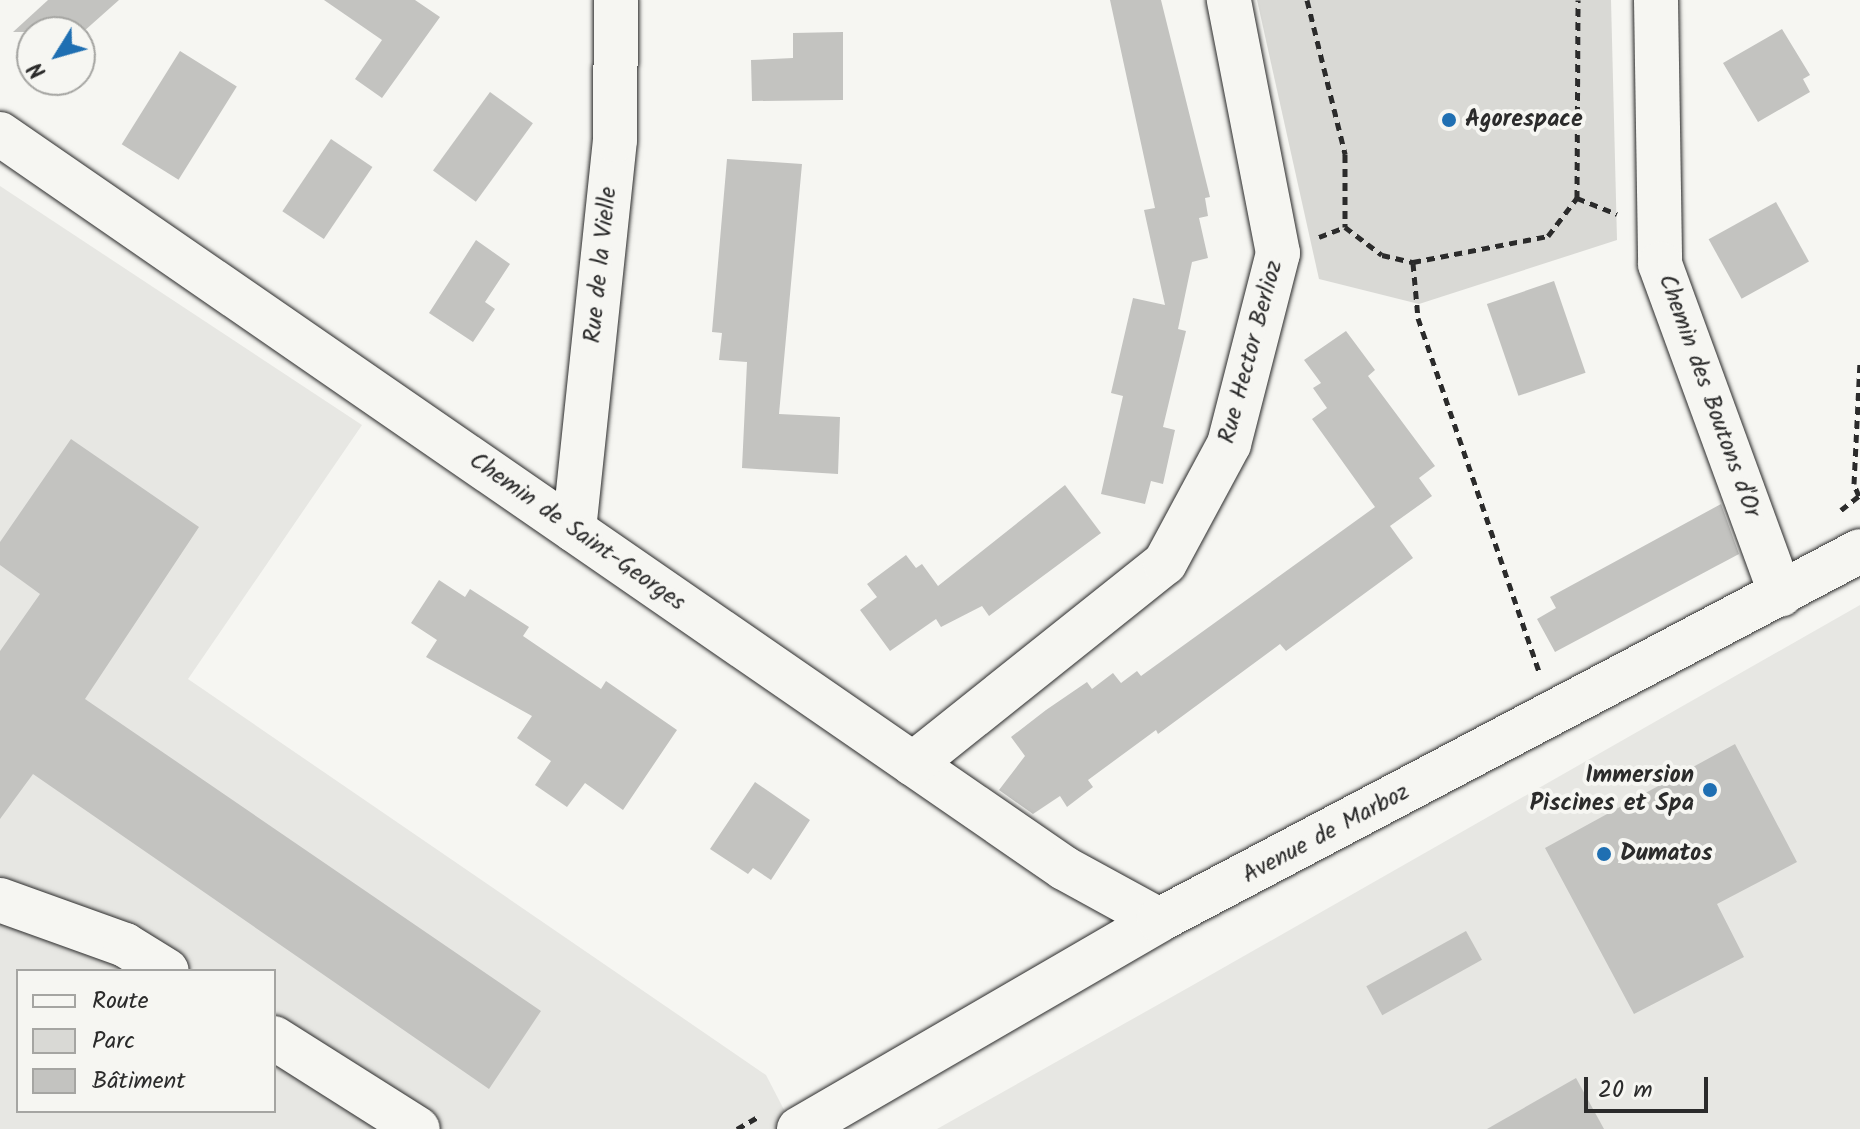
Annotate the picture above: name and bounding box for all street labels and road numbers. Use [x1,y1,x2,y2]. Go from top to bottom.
street label: Rue de la Vielle [578,185,624,345]
street label: Rue Hector Berlioz [1213,257,1289,447]
street label: Chemin des Boutons d'Or [1652,271,1766,521]
street label: Chemin de Saint-Georges [463,446,691,618]
street label: Avenue de Marboz [1238,778,1414,890]

